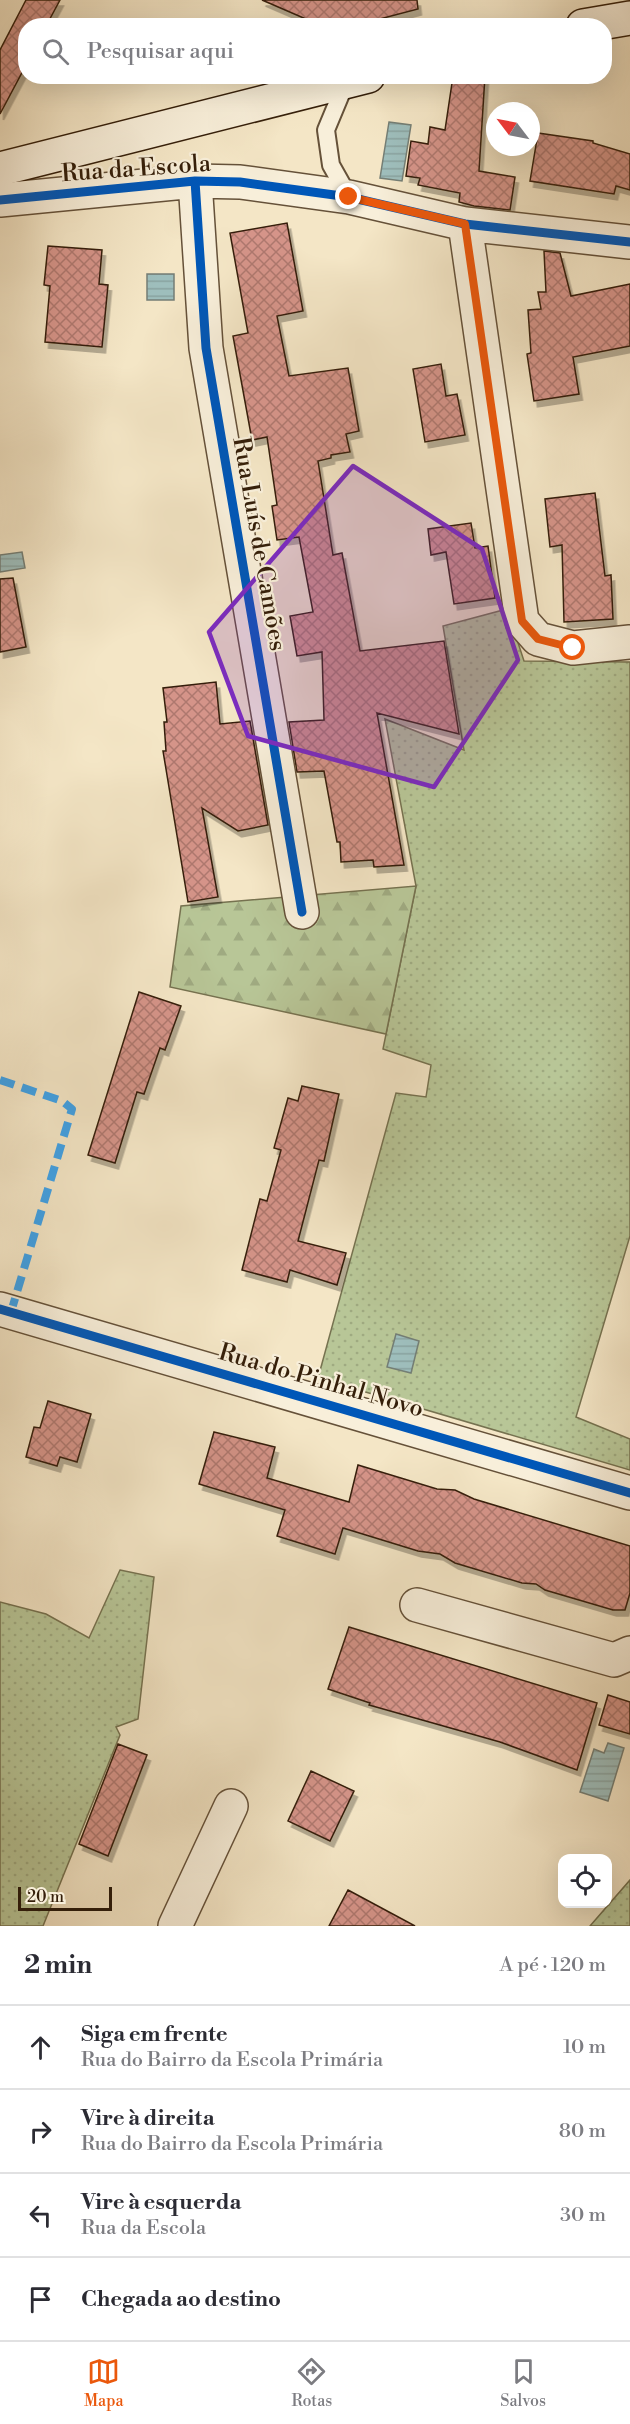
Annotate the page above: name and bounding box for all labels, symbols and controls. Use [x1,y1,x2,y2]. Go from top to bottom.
search box [18,18,612,84]
icon: search [39,35,72,68]
text: Pesquisar aqui [87,38,234,65]
north arrow [486,102,540,156]
street label: Rua da Escola [60,149,213,189]
route end [335,183,361,209]
street label: Rua Luís de Camões [225,435,293,653]
route start [559,634,585,660]
street label: Rua do Pinhal Novo [215,1337,427,1425]
map controls [558,1854,612,1908]
button: locate [558,1854,612,1908]
scale bar [18,1884,112,1912]
text: 20 m [27,1887,64,1907]
text: 2 min [24,1949,92,1981]
text: A pé · 120 m [500,1953,606,1978]
text: Siga em frente [81,2021,228,2048]
icon: ahead [24,2031,57,2064]
text: 10 m [563,2035,606,2060]
text: Rua do Bairro da Escola Primária [81,2048,383,2073]
text: Vire à direita [81,2105,215,2132]
icon: right [24,2115,57,2148]
text: 80 m [559,2119,606,2144]
text: Rua do Bairro da Escola Primária [81,2132,383,2157]
text: Vire à esquerda [81,2189,241,2216]
icon: left [24,2199,57,2232]
text: 30 m [560,2203,606,2228]
text: Rua da Escola [81,2216,206,2241]
icon: arrive [24,2283,57,2316]
text: Chegada ao destino [81,2286,281,2313]
tab: Mapa [84,2355,124,2411]
tab: Rotas [292,2355,332,2411]
tab: Salvos [500,2355,546,2411]

